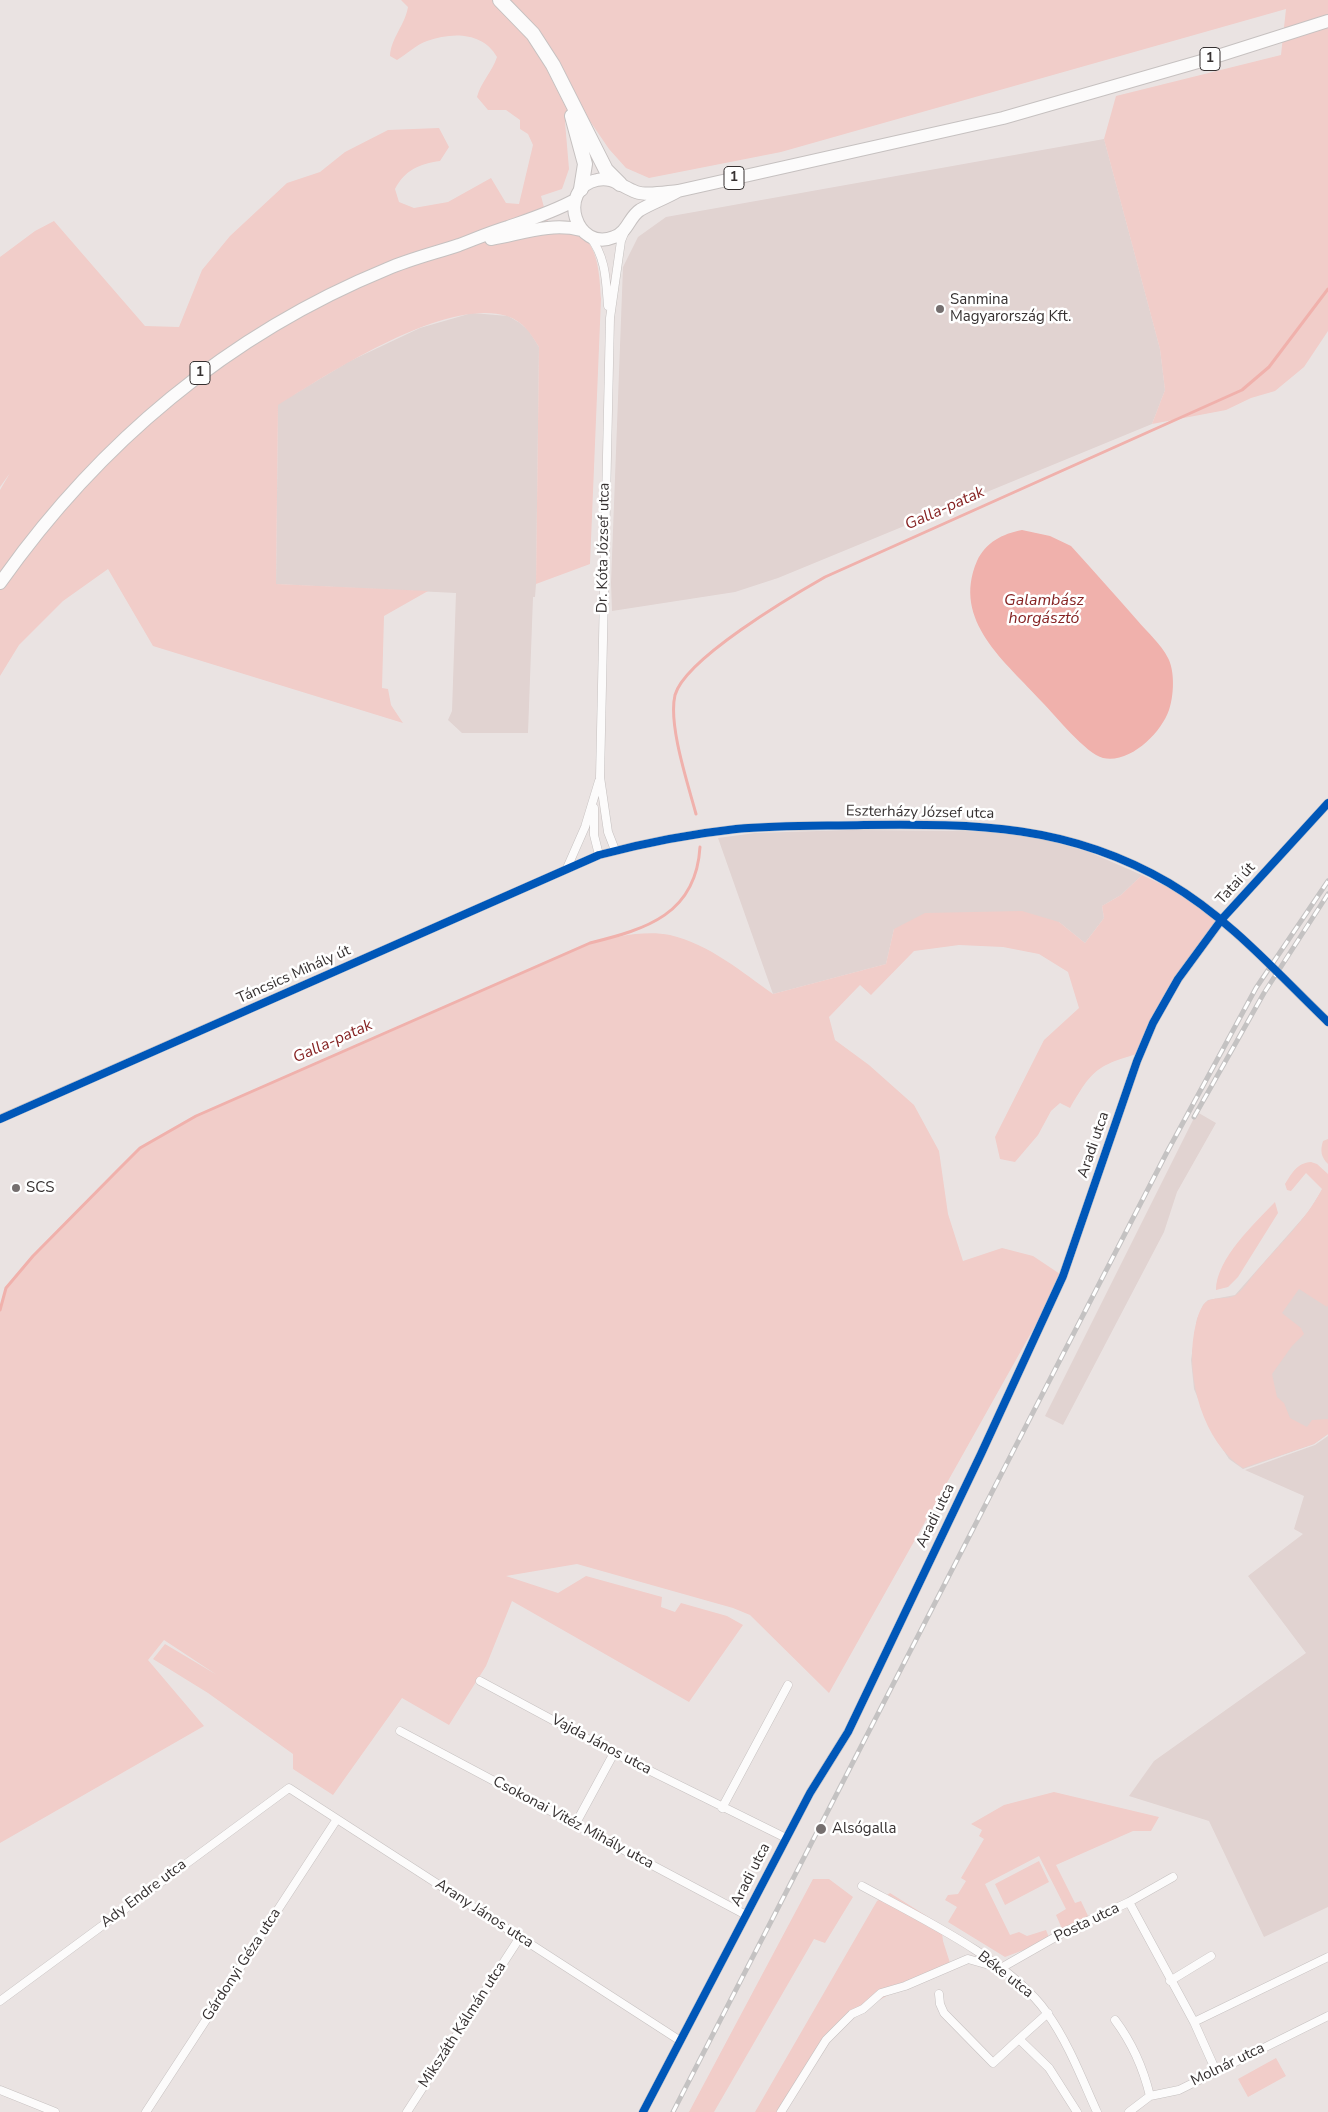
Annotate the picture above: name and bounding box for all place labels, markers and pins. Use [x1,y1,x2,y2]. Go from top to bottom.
place label: Sanmina Magyarország Kft. [950,291,1071,326]
marker: Sanmina Magyarország Kft. [934,303,946,315]
place label: SCS [26,1179,54,1197]
marker: SCS [10,1182,22,1194]
place label: Alsógalla [832,1820,896,1838]
marker: Alsógalla [814,1822,828,1836]

